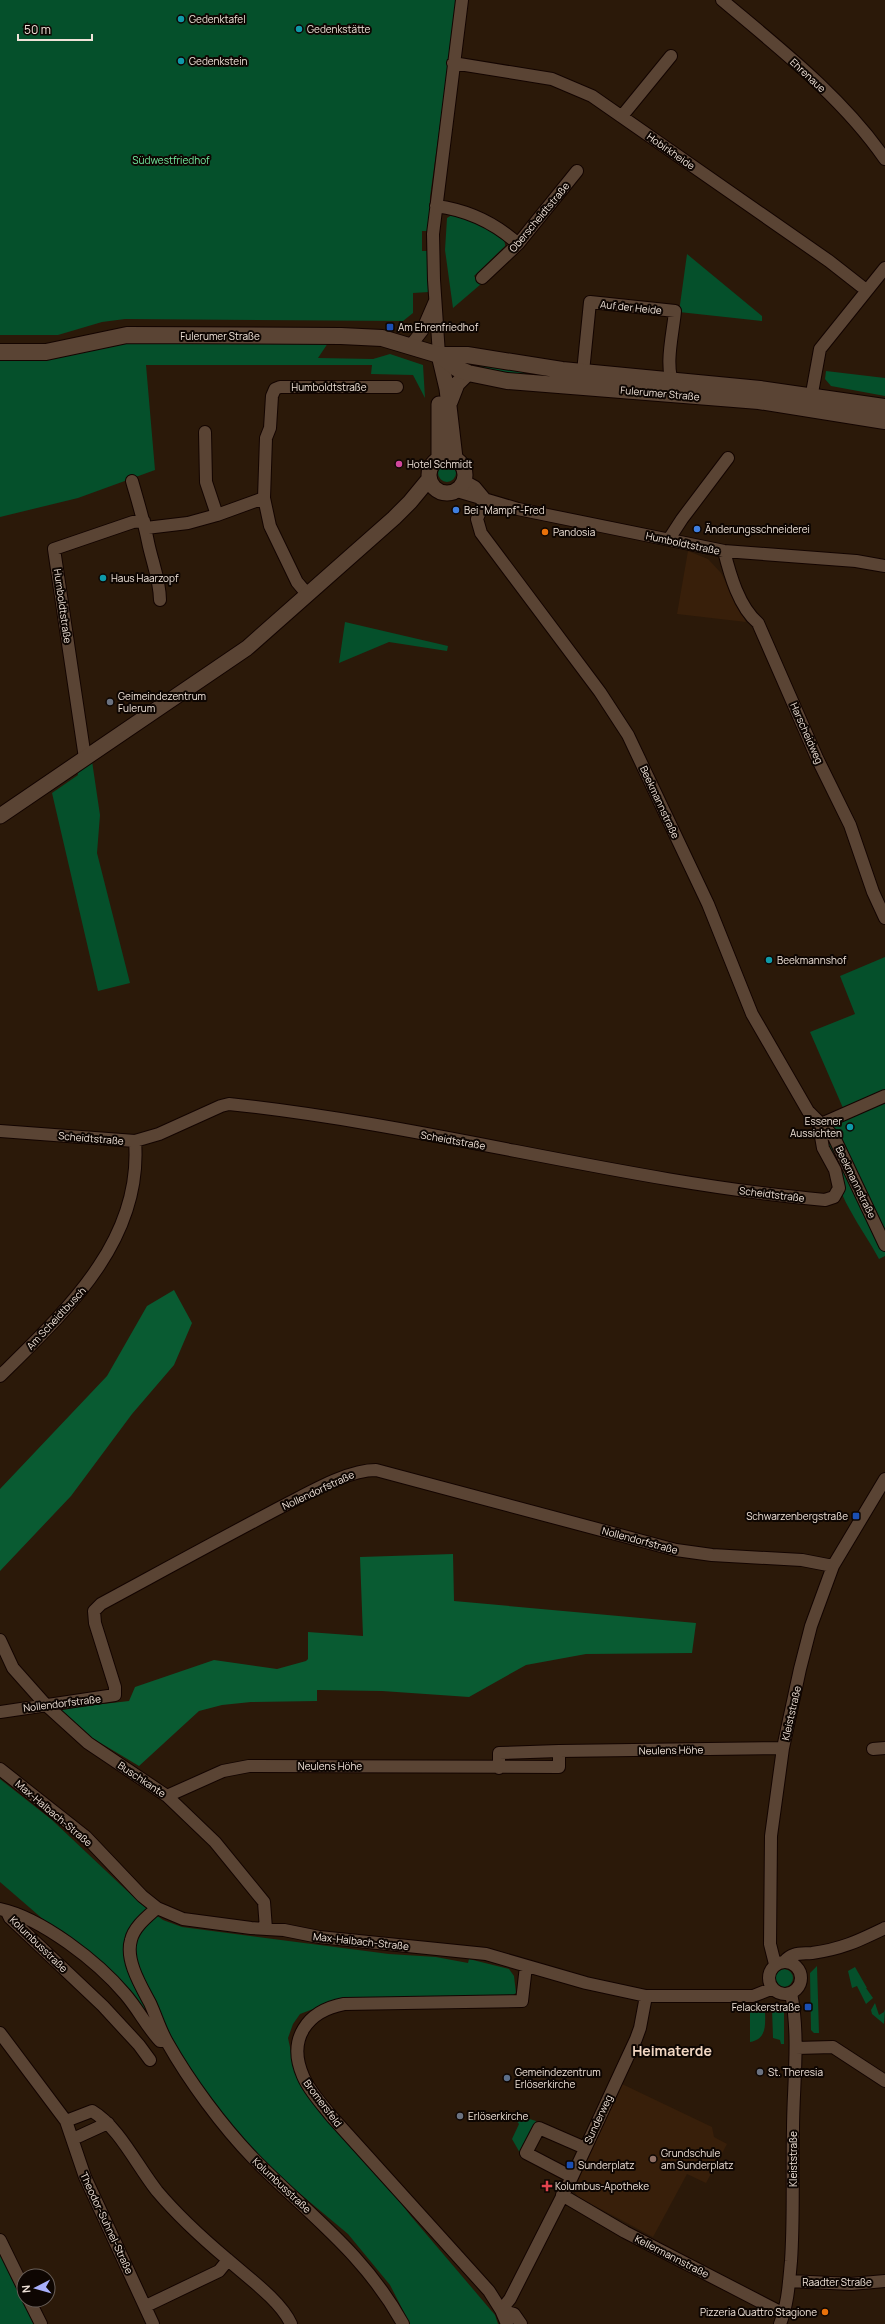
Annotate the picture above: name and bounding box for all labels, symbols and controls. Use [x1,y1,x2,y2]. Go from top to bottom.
place label: Gedenktafel [189,12,246,26]
marker: Gedenktafel [176,14,186,24]
scale bar [18,16,92,42]
text: 50 m [24,21,51,38]
place label: Gedenkstätte [307,22,371,36]
marker: Gedenkstätte [294,24,304,34]
place label: Gedenkstein [189,54,248,68]
street label: Ehrenaue [787,55,829,95]
marker: Gedenkstein [176,56,186,66]
street label: Hobirkheide [644,129,698,173]
park label: Südwestfriedhof [132,153,210,167]
street label: Oberscheidtstraße [506,179,573,255]
street label: Auf der Heide [599,297,663,317]
place label: Am Ehrenfriedhof [398,320,479,334]
marker: Am Ehrenfriedhof [385,322,395,332]
street label: Fulerumer Straße [180,329,260,343]
street label: Humboldtstraße [291,380,367,394]
street label: Fulerumer Straße [620,383,700,403]
place label: Hotel Schmidt [407,457,472,471]
marker: Hotel Schmidt [394,459,404,469]
place label: Bei "Mampf"-Fred [464,503,545,517]
marker: Bei "Mampf"-Fred [451,505,461,515]
place label: Änderungsschneiderei [705,522,810,536]
marker: Änderungsschneiderei [692,524,702,534]
place label: Pandosia [553,525,595,539]
marker: Pandosia [540,527,550,537]
street label: Humboldtstraße [645,528,721,558]
street label: Humboldtstraße [51,568,75,644]
place label: Haus Haarzopf [111,571,179,585]
marker: Haus Haarzopf [98,573,108,583]
place label: Geimeindezentrum Fulerum [118,689,206,715]
marker: Geimeindezentrum Fulerum [105,697,115,707]
street label: Harscheidweg [787,700,827,766]
street label: Beekmannstraße [637,763,683,841]
place label: Beekmannshof [777,953,847,967]
marker: Beekmannshof [764,955,774,965]
place label: Essener Aussichten [790,1114,842,1140]
marker: Essener Aussichten [845,1122,855,1132]
street label: Scheidtstraße [419,1127,487,1153]
street label: Scheidtstraße [58,1128,125,1148]
street label: Beekmannstraße [832,1144,880,1221]
street label: Scheidtstraße [738,1183,806,1205]
street label: Am Scheidtbusch [23,1284,89,1352]
street label: Nollendorfstraße [280,1467,356,1513]
place label: Schwarzenbergstraße [746,1509,848,1523]
marker: Schwarzenbergstraße [851,1511,861,1521]
street label: Nollendorfstraße [600,1523,680,1557]
street label: Kleiststraße [778,1684,804,1742]
street label: Nollendorfstraße [22,1691,102,1715]
street label: Neulens Höhe [639,1742,703,1758]
street label: Buschkante [115,1758,169,1800]
street label: Neulens Höhe [298,1759,362,1773]
street label: Max-Halbach-Straße [13,1777,95,1849]
street label: Kolumbusstraße [7,1913,71,1975]
street label: Max-Halbach-Straße [312,1929,410,1953]
place label: Felackerstraße [732,2000,800,2014]
marker: Felackerstraße [803,2002,813,2012]
district label: Heimaterde [632,2041,712,2060]
place label: Gemeindezentrum Erlöserkirche [515,2065,601,2091]
place label: St. Theresia [768,2065,823,2079]
marker: St. Theresia [755,2067,765,2077]
marker: Gemeindezentrum Erlöserkirche [502,2073,512,2083]
street label: Bromersfeld [301,2076,345,2130]
street label: Sunderweg [581,2092,615,2146]
place label: Erlöserkirche [468,2109,528,2123]
marker: Erlöserkirche [455,2111,465,2121]
street label: Kleiststraße [786,2131,800,2187]
place label: Grundschule am Sunderplatz [661,2146,734,2172]
street label: Kolumbusstraße [250,2154,314,2216]
marker: Grundschule am Sunderplatz [648,2154,658,2164]
place label: Sunderplatz [578,2158,635,2172]
marker: Sunderplatz [565,2160,575,2170]
street label: Theodor-Suhnel-Straße [77,2170,137,2276]
place label: Kolumbus-Apotheke [555,2179,649,2193]
marker: Kolumbus-Apotheke [542,2181,552,2191]
street label: Kellermannstraße [633,2231,712,2281]
north arrow [16,2268,56,2308]
street label: Raadter Straße [802,2275,872,2289]
text: N [18,2284,33,2294]
place label: Pizzeria Quattro Stagione [700,2305,817,2319]
marker: Pizzeria Quattro Stagione [820,2307,830,2317]

